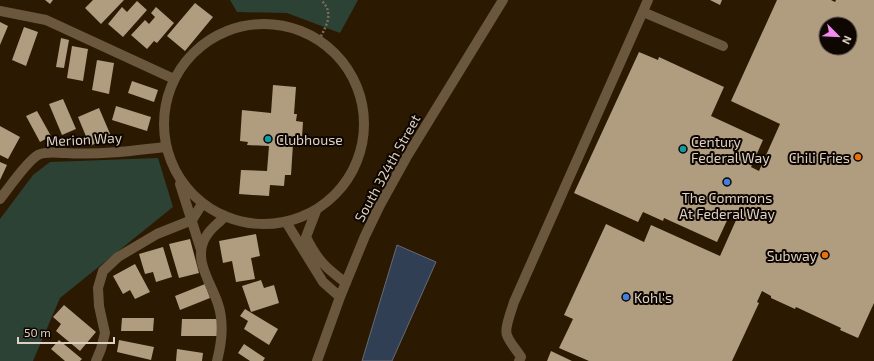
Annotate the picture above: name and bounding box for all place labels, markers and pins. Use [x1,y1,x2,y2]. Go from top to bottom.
place label: Clubhouse [276,131,343,148]
place label: Century Federal Way [691,133,770,166]
marker: Clubhouse [263,134,273,144]
marker: Century Federal Way [678,144,688,154]
place label: Chili Fries [789,149,850,166]
marker: Chili Fries [853,152,863,162]
marker: The Commons At Federal Way [722,177,732,187]
place label: The Commons At Federal Way [679,189,775,222]
place label: Subway [767,247,818,264]
marker: Subway [820,250,830,260]
place label: Kohl's [634,289,672,306]
marker: Kohl's [621,292,631,302]

